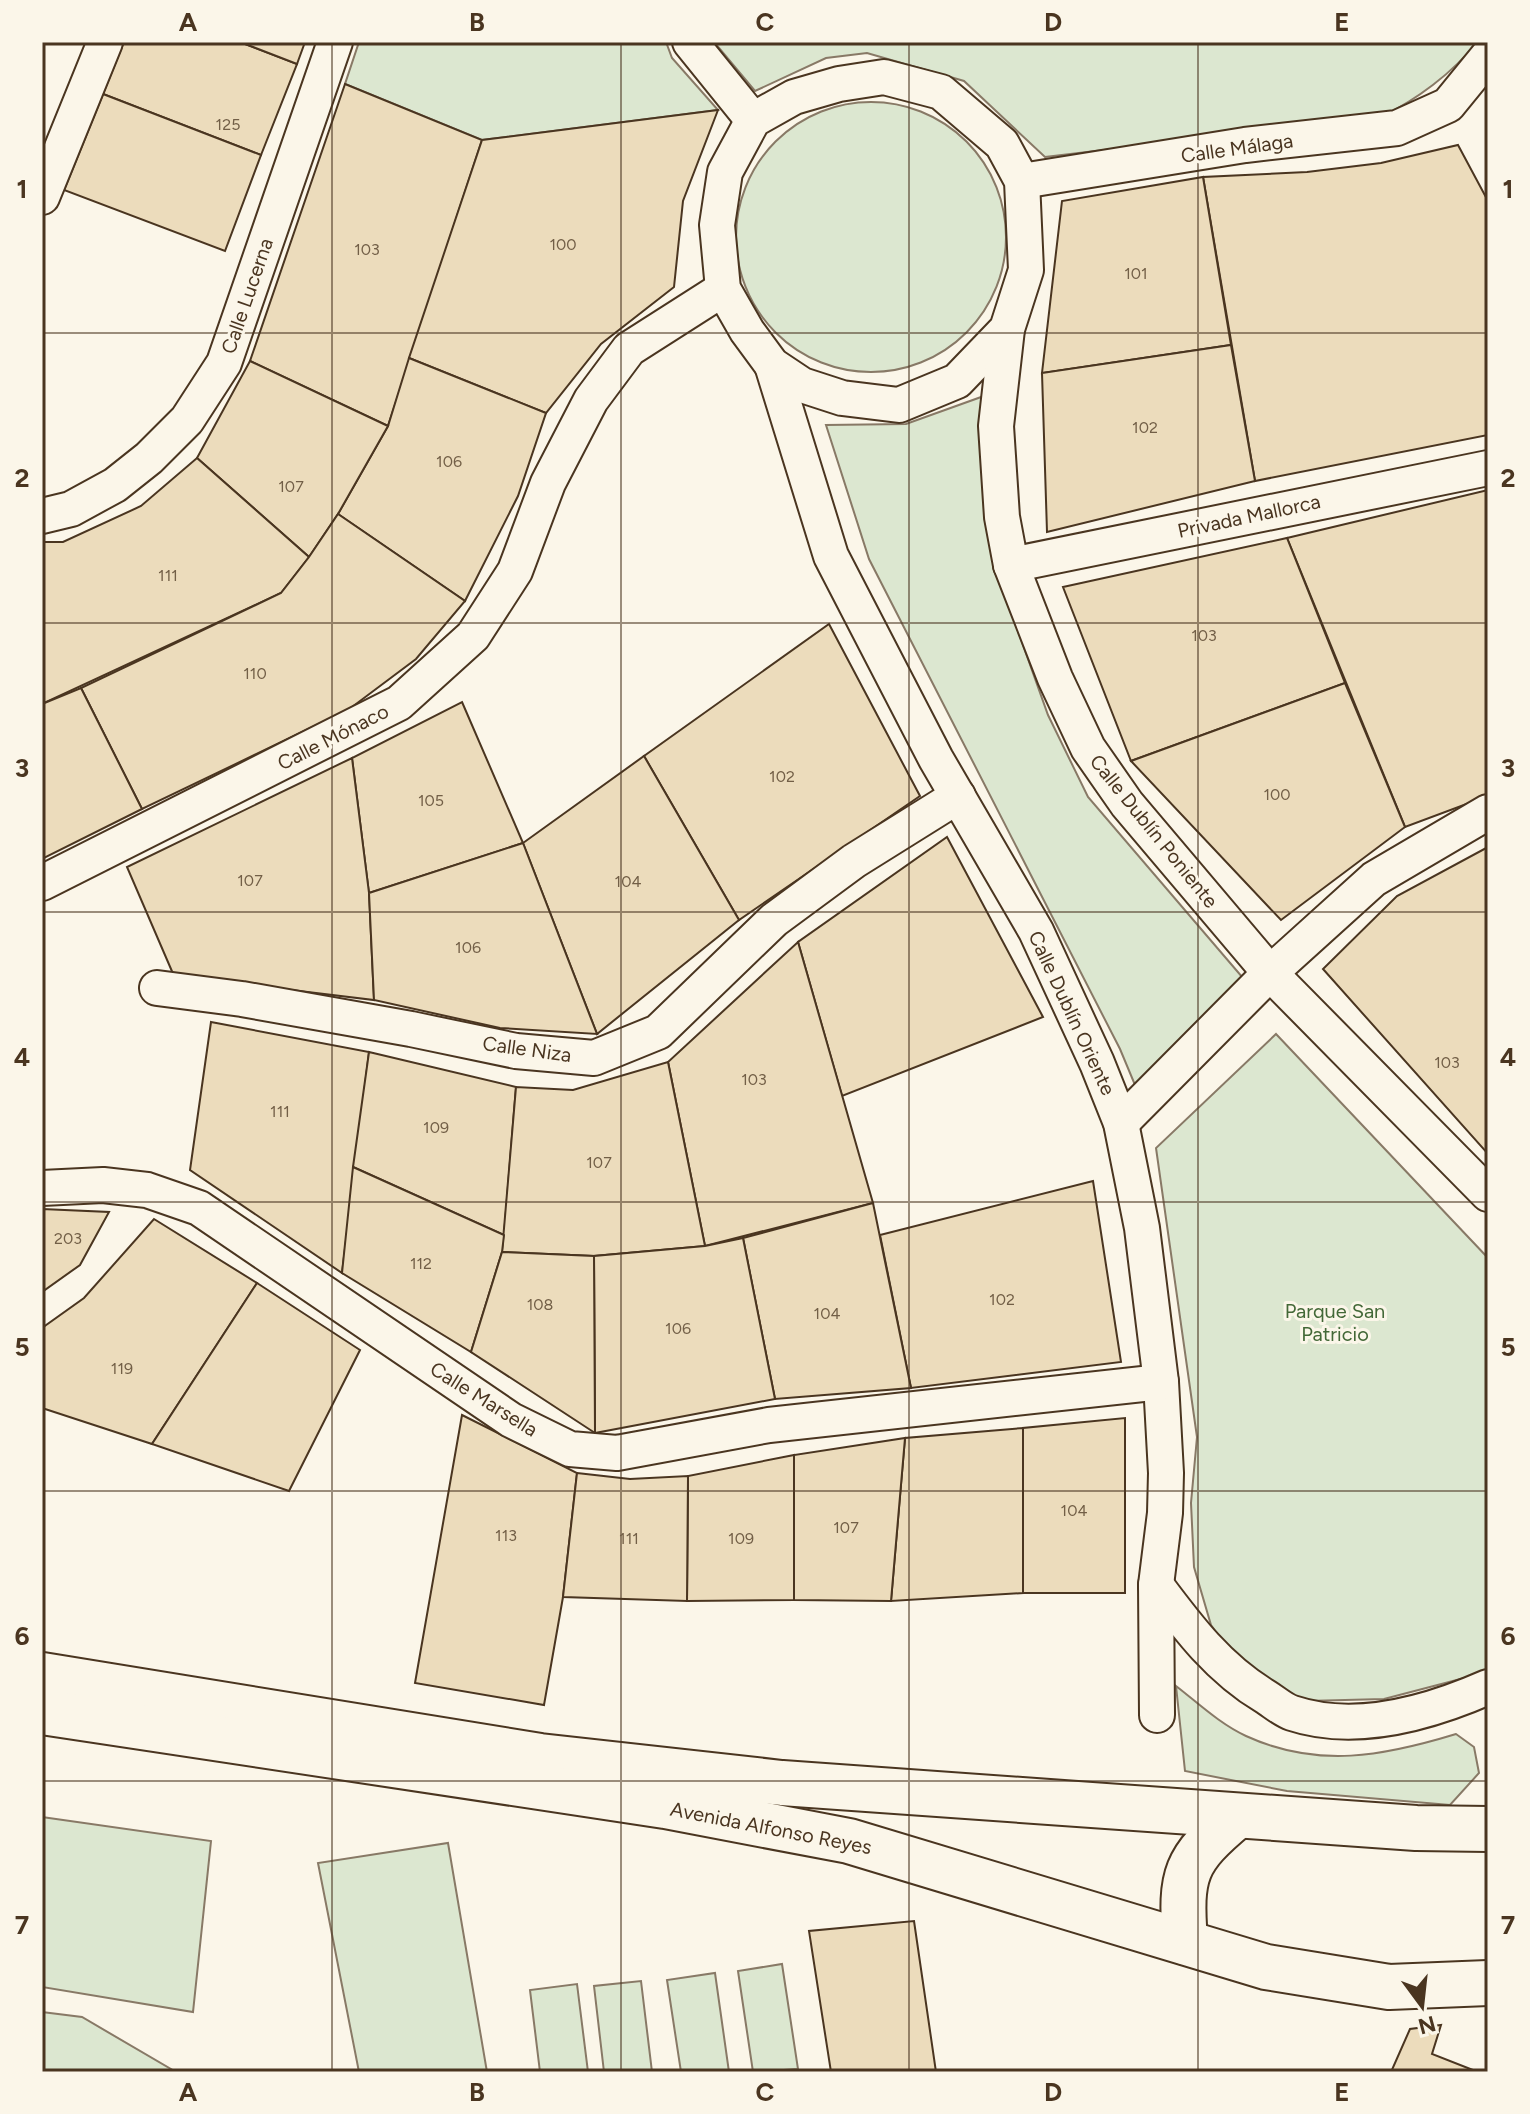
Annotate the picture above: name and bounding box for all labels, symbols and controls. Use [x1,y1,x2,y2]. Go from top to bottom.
text: A [179,6,198,38]
text: B [469,6,485,38]
text: C [756,6,775,38]
text: D [1044,6,1062,38]
text: E [1334,6,1350,38]
house number: 125 [216,115,240,134]
street label: Calle Málaga [1179,128,1295,168]
text: 1 [17,173,27,205]
text: 1 [1503,173,1513,205]
street label: Calle Lucerna [216,235,278,357]
house number: 100 [549,235,577,254]
house number: 103 [354,240,380,259]
house number: 101 [1124,264,1148,283]
house number: 102 [1132,418,1158,437]
house number: 106 [436,452,462,471]
text: 2 [14,462,30,494]
text: 2 [1500,462,1516,494]
house number: 107 [278,477,304,496]
street label: Privada Mallorca [1175,489,1323,543]
house number: 111 [158,566,178,585]
house number: 103 [1191,626,1217,645]
house number: 110 [243,664,267,683]
street label: Calle Mónaco [273,699,393,775]
street label: Calle Dublín Poniente [1085,749,1223,913]
text: 3 [15,752,29,784]
text: 3 [1501,752,1515,784]
house number: 102 [769,767,795,786]
house number: 100 [1263,785,1291,804]
house number: 105 [418,791,444,810]
house number: 107 [237,871,263,890]
house number: 104 [615,872,641,891]
street label: Calle Dublín Oriente [1023,927,1121,1099]
house number: 106 [455,938,481,957]
street label: Calle Niza [481,1031,573,1067]
text: 4 [14,1041,30,1073]
text: 4 [1500,1041,1516,1073]
house number: 103 [1434,1053,1460,1072]
house number: 103 [741,1070,767,1089]
house number: 111 [270,1102,290,1121]
house number: 109 [423,1118,449,1137]
house number: 107 [586,1153,612,1172]
house number: 203 [54,1229,82,1248]
house number: 112 [410,1254,432,1273]
house number: 102 [989,1290,1015,1309]
house number: 108 [527,1295,553,1314]
park label: Parque San Patricio [1285,1299,1385,1346]
house number: 104 [814,1304,840,1323]
house number: 106 [665,1319,691,1338]
text: 5 [14,1331,30,1363]
text: 5 [1500,1331,1516,1363]
street label: Calle Marsella [426,1356,542,1442]
house number: 119 [111,1359,133,1378]
house number: 104 [1061,1501,1087,1520]
house number: 107 [833,1518,859,1537]
house number: 113 [495,1526,517,1545]
house number: 111 [619,1529,639,1548]
house number: 109 [728,1529,754,1548]
text: 6 [14,1620,30,1652]
text: 6 [1500,1620,1516,1652]
street label: Avenida Alfonso Reyes [668,1797,874,1859]
text: 7 [15,1909,29,1941]
text: 7 [1501,1909,1515,1941]
north arrow [1382,1966,1462,2046]
text: N [1415,2010,1439,2040]
text: A [179,2076,198,2108]
text: B [469,2076,485,2108]
text: C [756,2076,775,2108]
text: D [1044,2076,1062,2108]
text: E [1334,2076,1350,2108]

